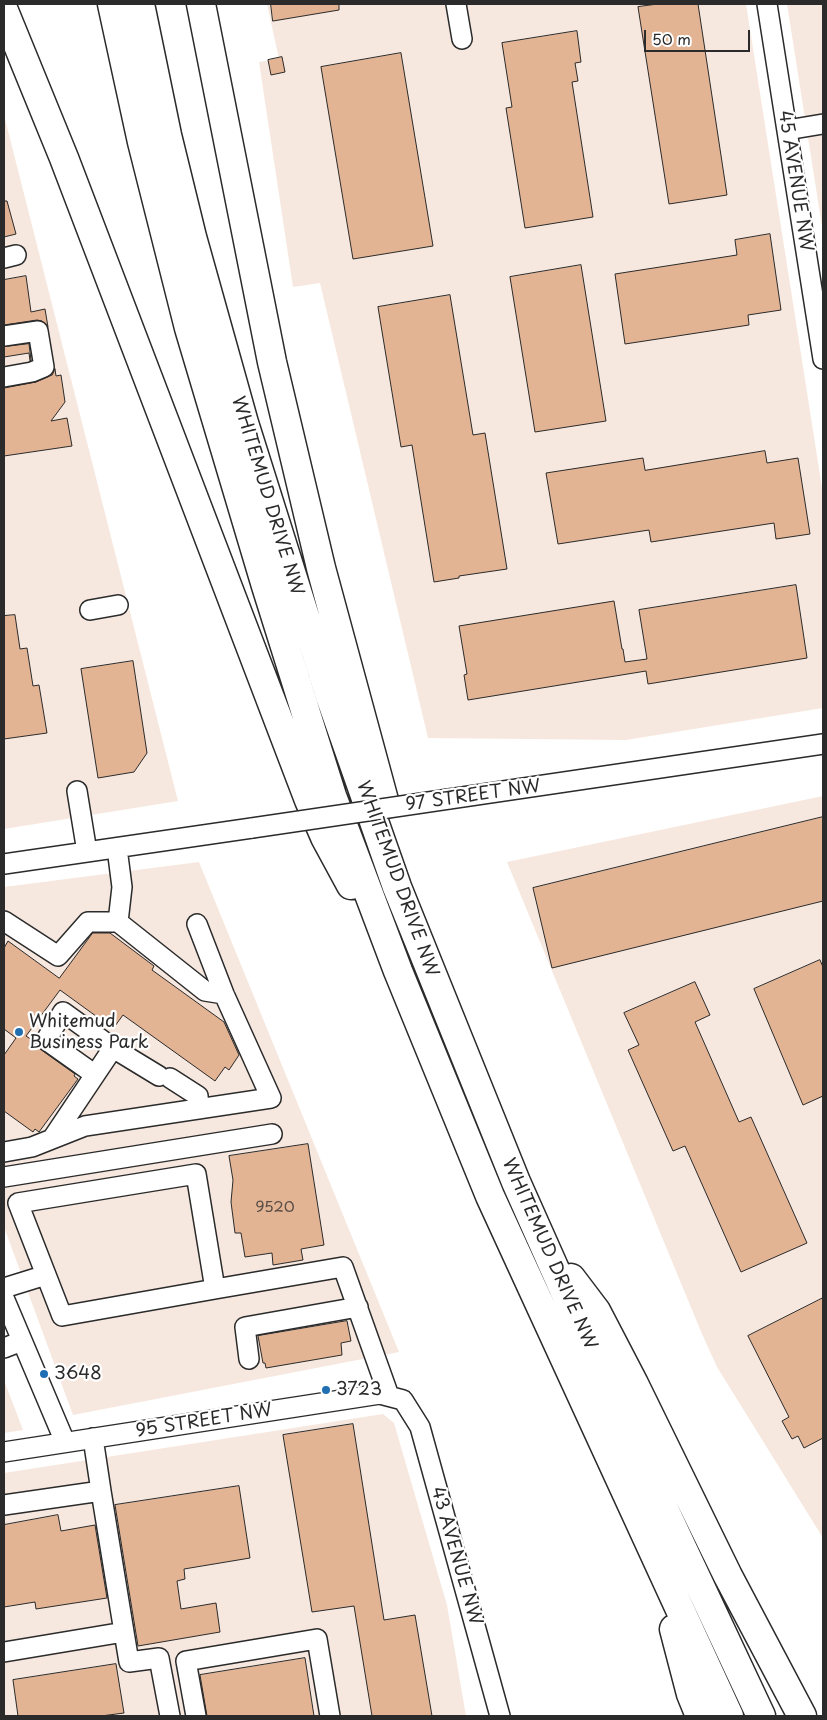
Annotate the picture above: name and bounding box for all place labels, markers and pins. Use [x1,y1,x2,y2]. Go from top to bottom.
place label: Whitemud Business Park [29,1011,149,1054]
marker: Whitemud Business Park [13,1026,25,1038]
place label: 3648 [54,1363,102,1385]
marker: 3648 [38,1368,50,1380]
place label: 3723 [336,1379,382,1401]
marker: 3723 [320,1384,332,1396]

